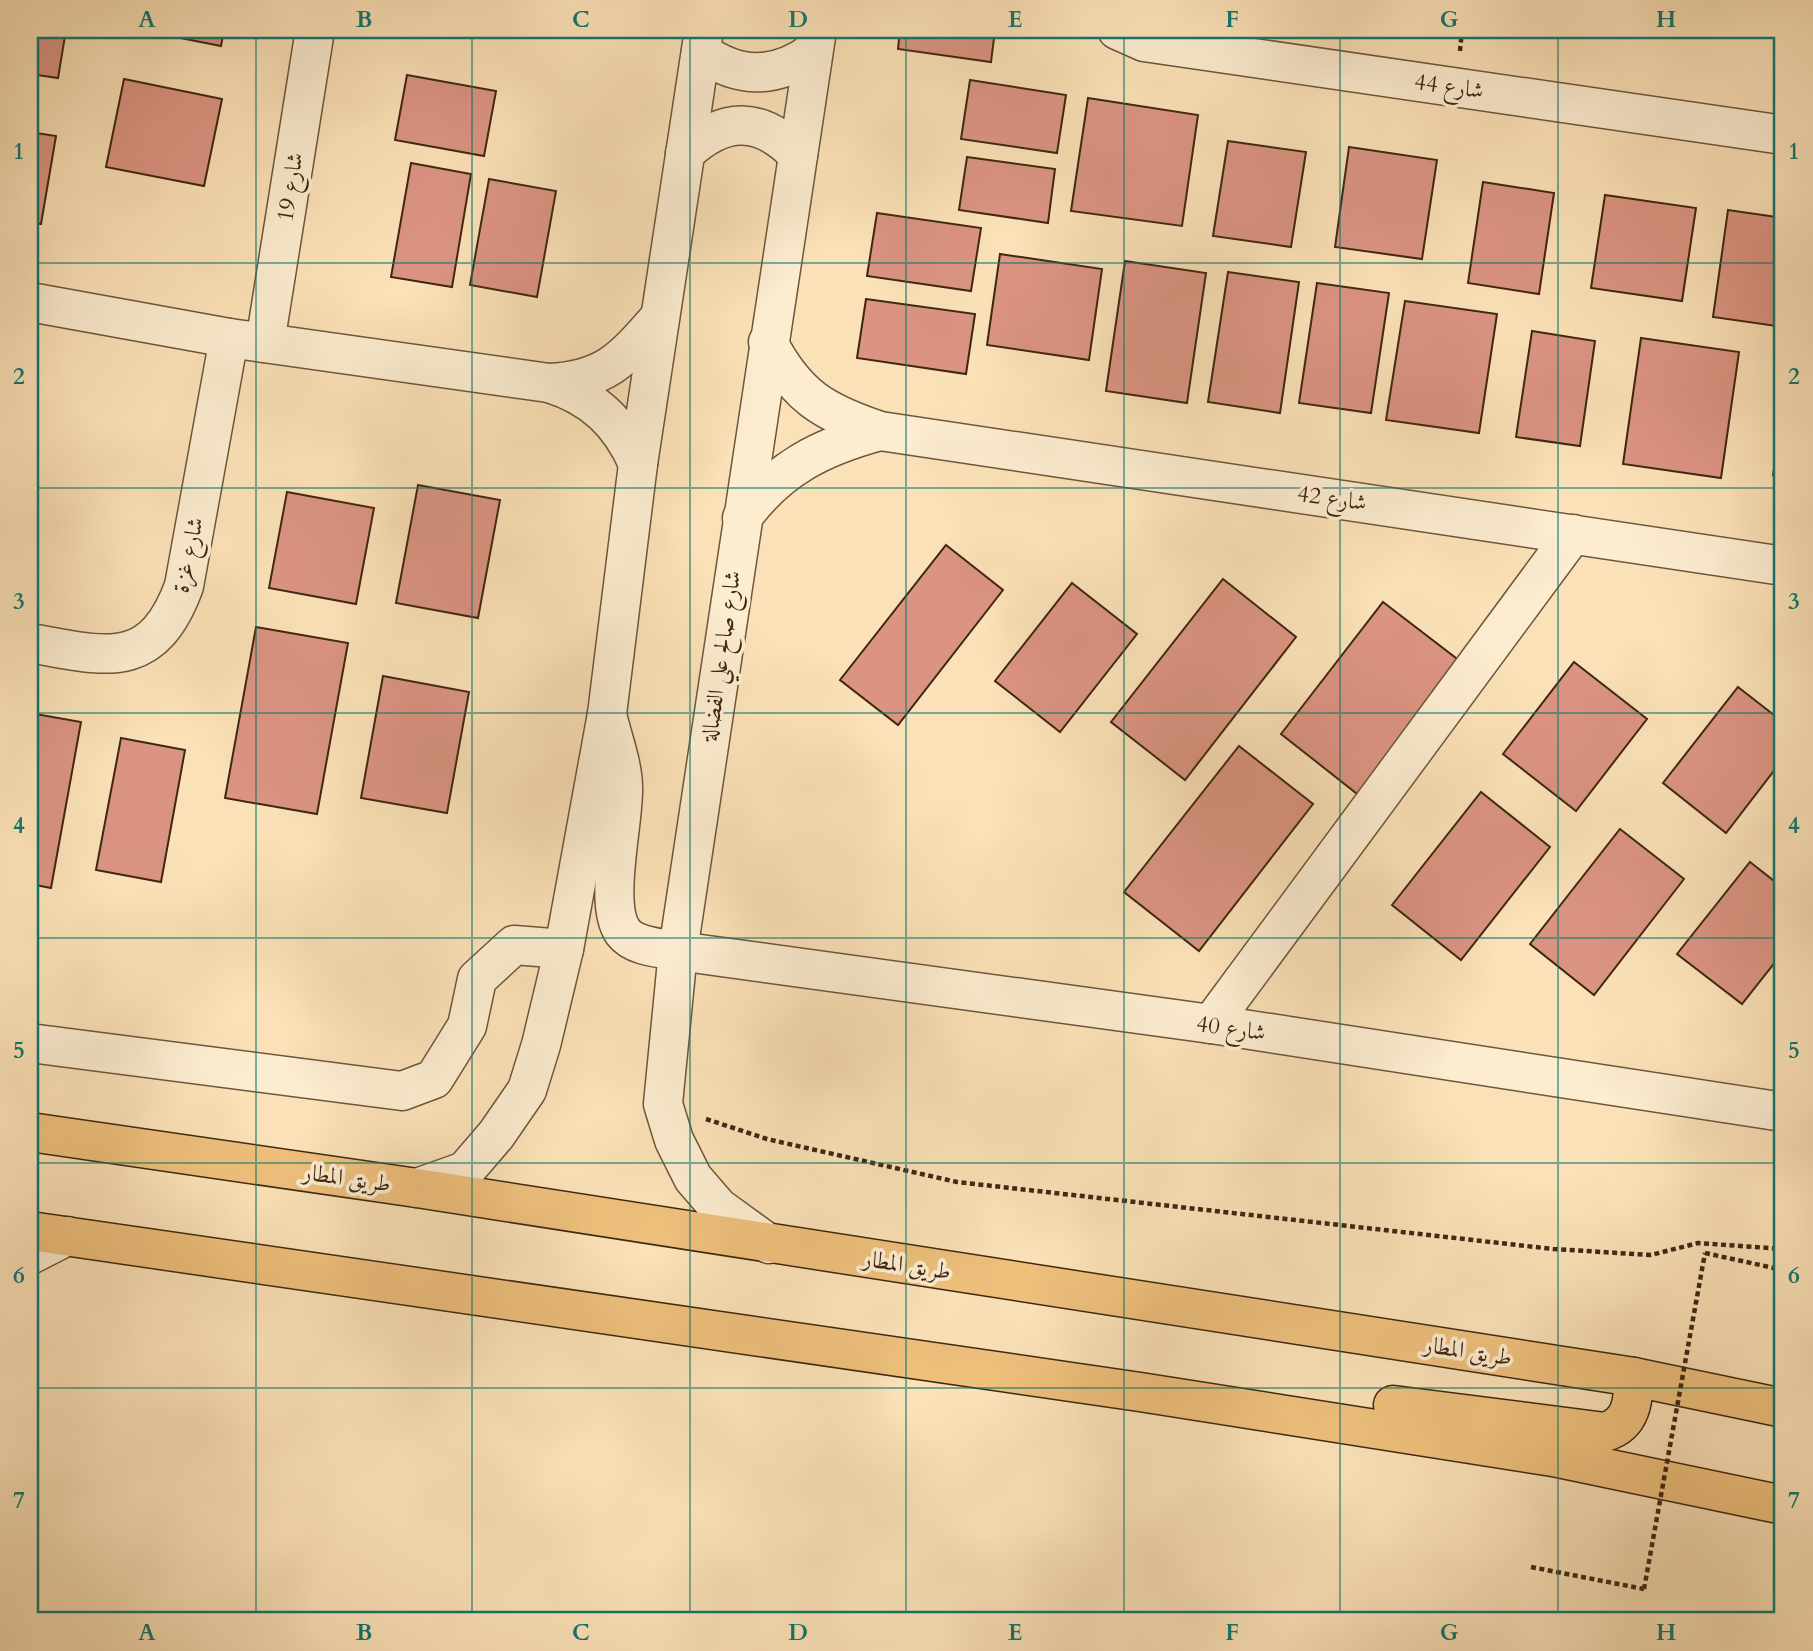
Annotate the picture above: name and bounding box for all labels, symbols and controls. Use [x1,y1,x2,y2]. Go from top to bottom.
text: A [138,4,156,35]
text: B [356,4,372,35]
text: C [572,4,590,35]
text: D [788,4,808,35]
text: E [1008,4,1022,35]
text: F [1225,4,1239,35]
text: G [1440,4,1459,35]
text: H [1656,4,1676,35]
street label: شارع 44 [1412,66,1486,110]
text: 1 [13,136,25,167]
text: 1 [1788,136,1800,167]
street label: شارع 19 [269,150,315,224]
text: 2 [13,361,25,392]
text: 2 [1788,361,1800,392]
street label: شارع 42 [1295,478,1369,522]
street label: شارع غزة [165,514,215,596]
street label: شارع صالح علي الفضالة [694,569,755,745]
text: 3 [13,586,25,617]
text: 3 [1788,586,1800,617]
text: 4 [13,810,25,841]
text: 4 [1788,810,1800,841]
street label: شارع 40 [1194,1008,1268,1052]
text: 5 [13,1035,25,1066]
text: 5 [1788,1035,1800,1066]
street label: طريق المطار [299,1156,393,1200]
street label: طريق المطار [859,1242,953,1287]
text: 6 [13,1260,25,1291]
text: 6 [1788,1260,1800,1291]
street label: طريق المطار [1420,1328,1514,1373]
text: 7 [13,1485,25,1516]
text: 7 [1788,1485,1800,1516]
text: A [138,1617,156,1648]
text: B [356,1617,372,1648]
text: C [572,1617,590,1648]
text: D [788,1617,808,1648]
text: E [1008,1617,1022,1648]
text: F [1225,1617,1239,1648]
text: G [1440,1617,1459,1648]
text: H [1656,1617,1676,1648]

